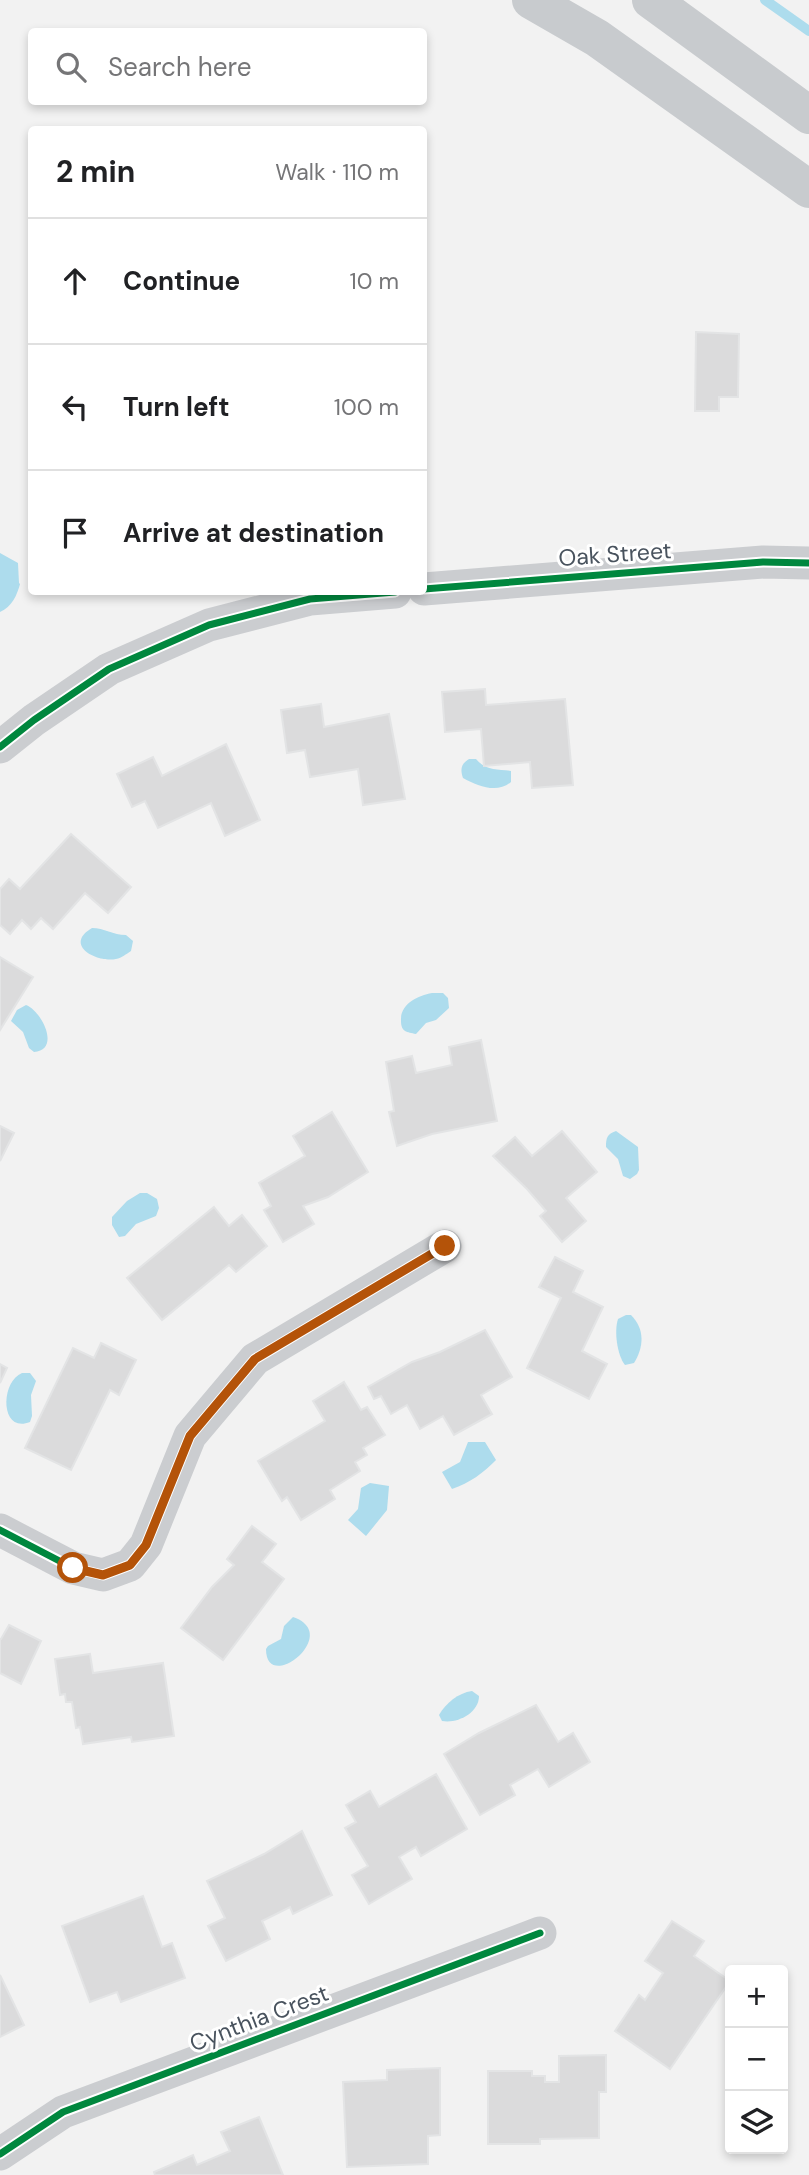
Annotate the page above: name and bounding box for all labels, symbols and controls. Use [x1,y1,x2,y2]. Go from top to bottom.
search box [28,28,427,105]
icon: search [52,48,90,86]
text: Search here [108,50,251,84]
text: 2 min [56,152,135,191]
text: Walk · 110 m [275,157,399,187]
icon: ahead [56,262,94,300]
text: Continue [123,264,240,298]
text: 10 m [349,266,399,296]
icon: left [56,388,94,426]
text: Turn left [123,390,230,424]
text: 100 m [334,392,399,422]
icon: arrive [56,514,94,552]
text: Arrive at destination [123,516,384,550]
street label: Oak Street [557,535,673,573]
route end [429,1230,460,1261]
route start [57,1552,88,1583]
map controls [725,1965,788,2154]
button: + [725,1965,788,2028]
street label: Cynthia Crest [185,1978,333,2058]
button: − [725,2028,788,2091]
button: layers [725,2091,788,2154]

